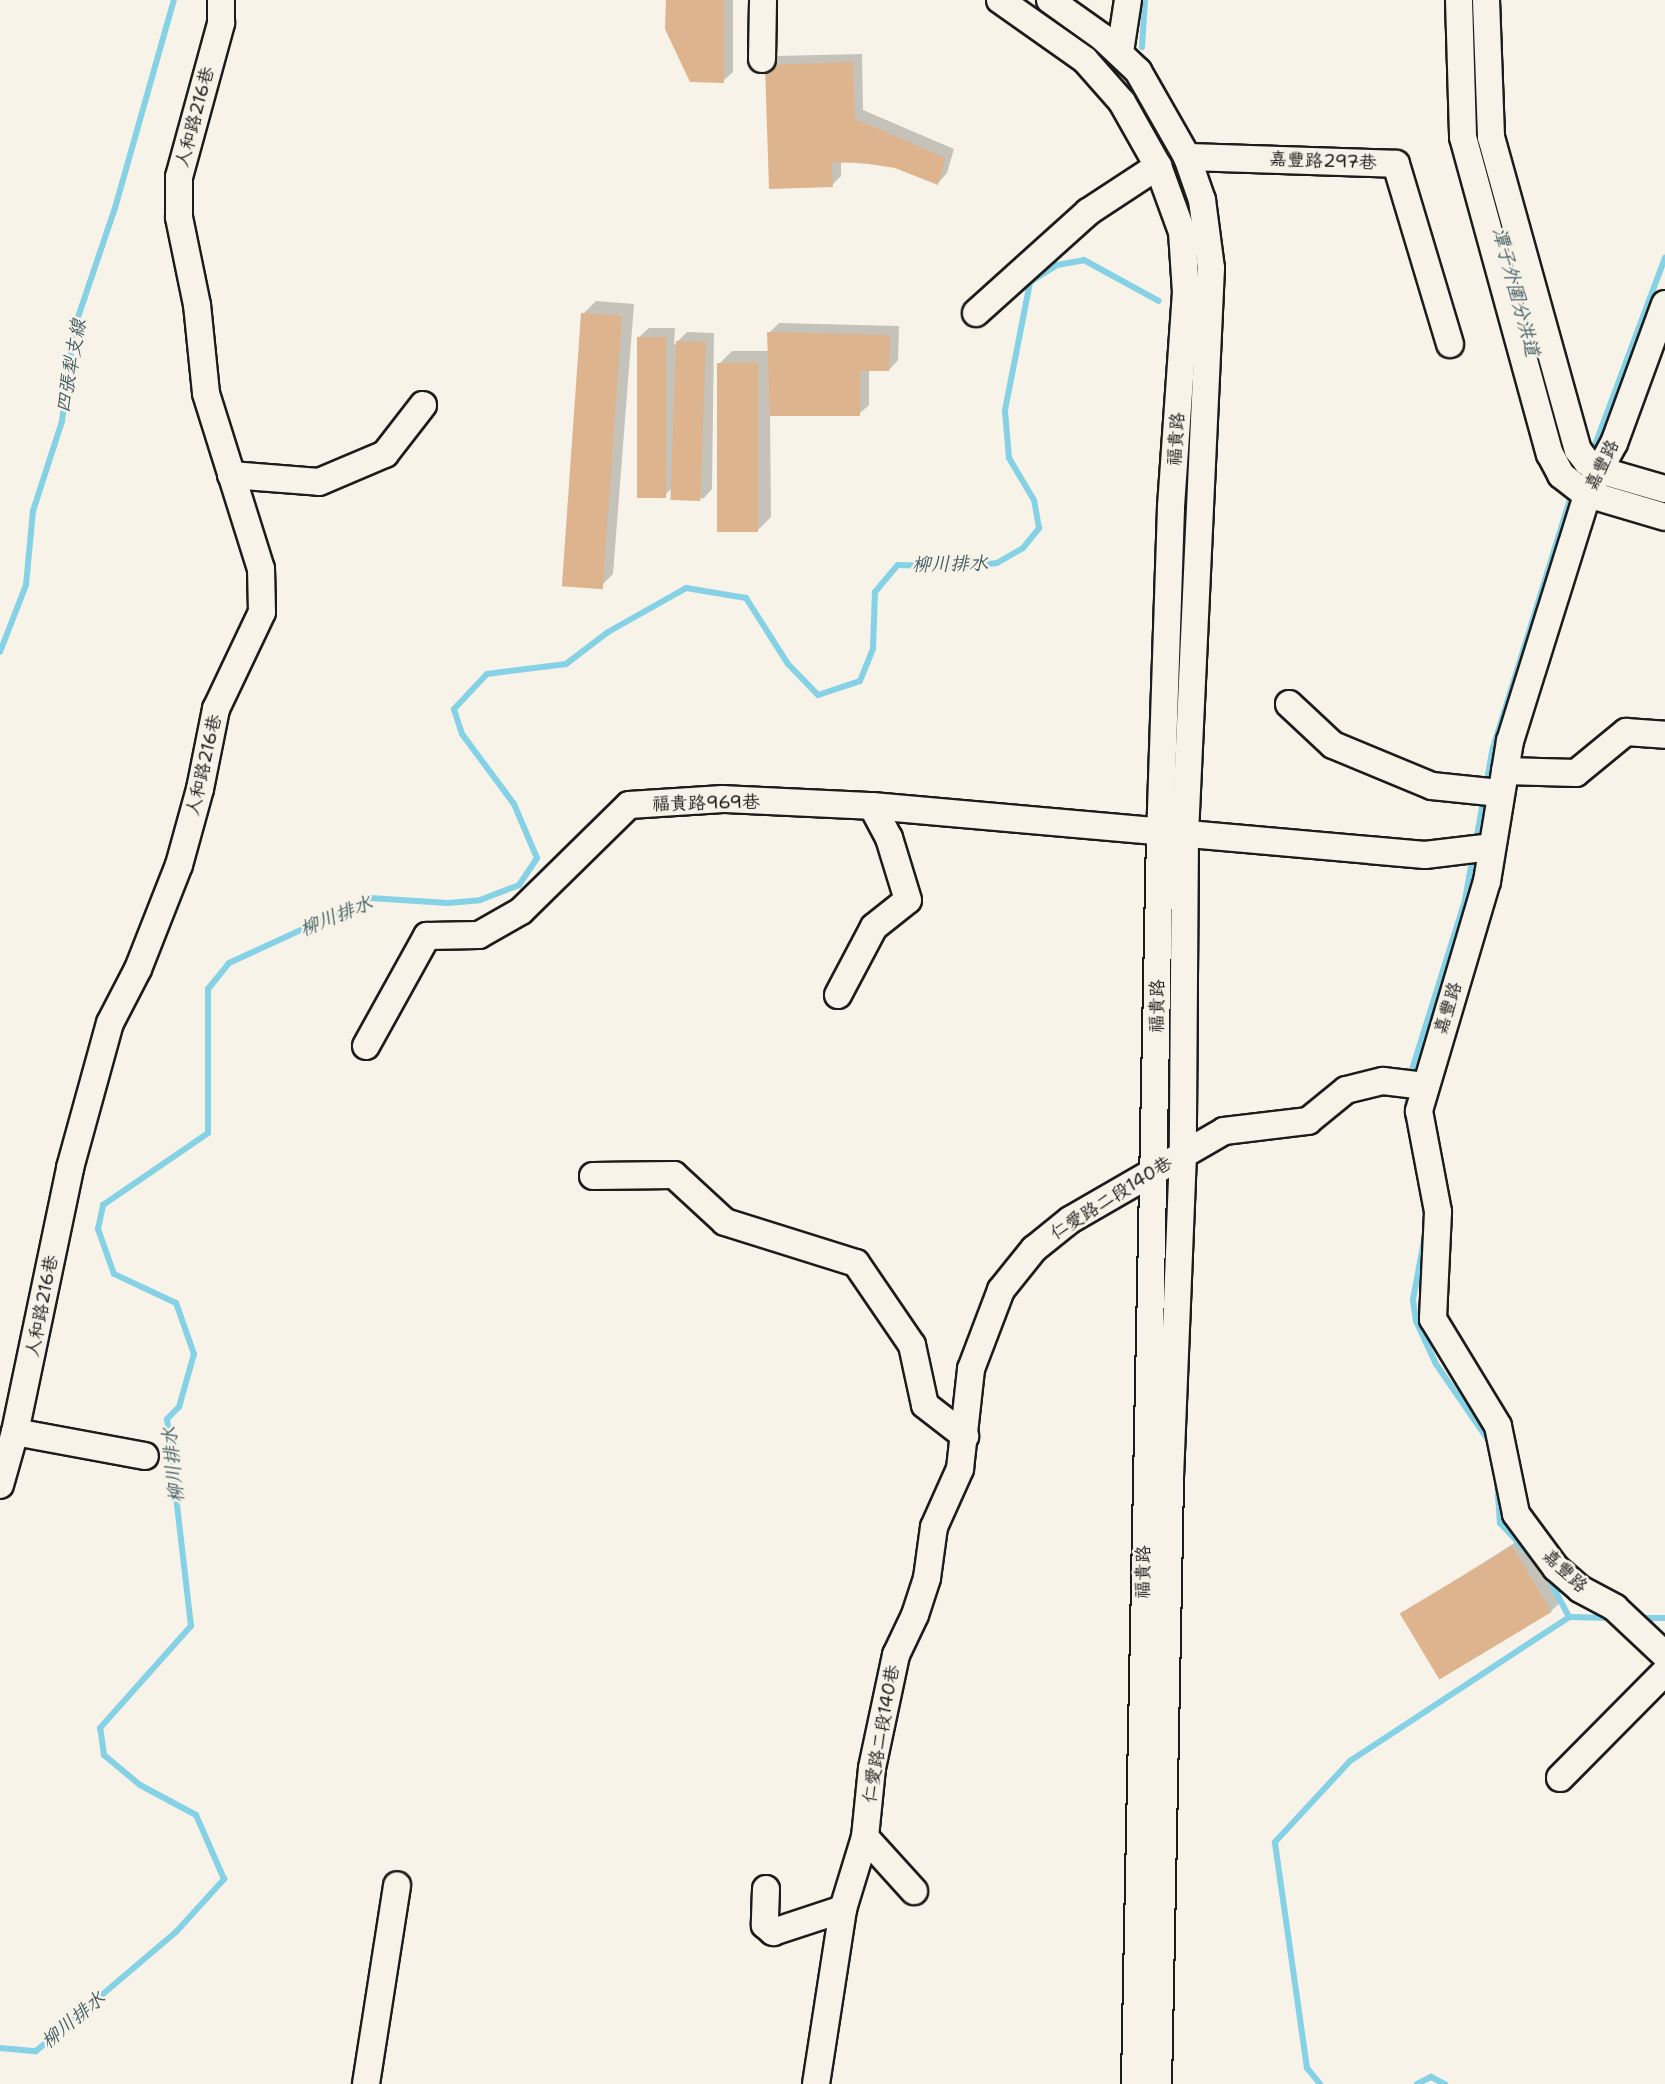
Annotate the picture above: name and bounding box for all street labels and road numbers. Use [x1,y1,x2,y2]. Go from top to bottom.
street label: 人和路216巷 [171,64,219,170]
street label: 嘉豐路297巷 [1269,148,1377,174]
street label: 福貴路 [1163,411,1189,467]
street label: 嘉豐路 [1580,436,1624,494]
street label: 人和路216巷 [182,712,226,818]
street label: 福貴路969巷 [652,791,760,815]
street label: 福貴路 [1146,979,1168,1033]
street label: 嘉豐路 [1430,979,1466,1037]
street label: 仁愛路二段140巷 [1046,1152,1176,1244]
street label: 人和路216巷 [22,1253,62,1359]
street label: 福貴路 [1132,1545,1154,1599]
street label: 嘉豐路 [1538,1545,1592,1597]
street label: 仁愛路二段140巷 [858,1663,904,1805]

